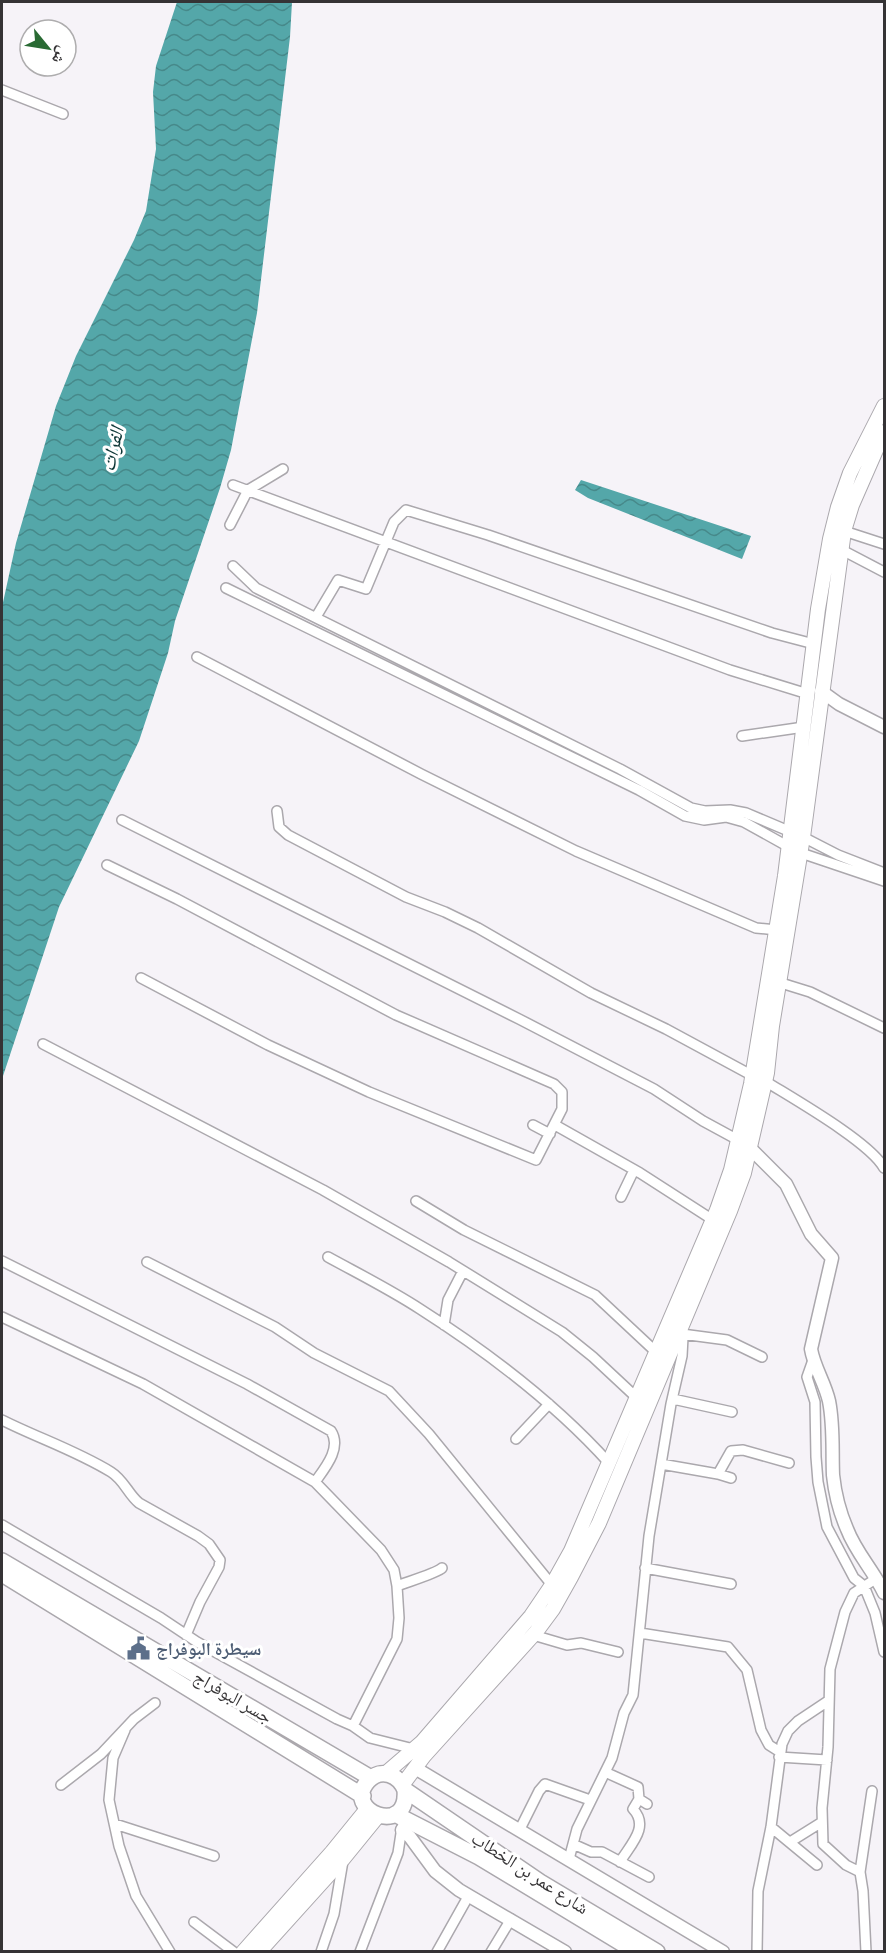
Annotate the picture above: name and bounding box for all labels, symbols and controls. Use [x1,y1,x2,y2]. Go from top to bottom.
north arrow [18,18,78,78]
text: ش [47,43,73,67]
water label: الفرات [95,422,130,474]
public building icon: سيطرة البوفراج [125,1636,151,1662]
place label: سيطرة البوفراج [156,1638,261,1660]
street label: جسر البوفراج [189,1666,276,1729]
street label: شارع عمر بن الخطاب [467,1827,593,1919]

